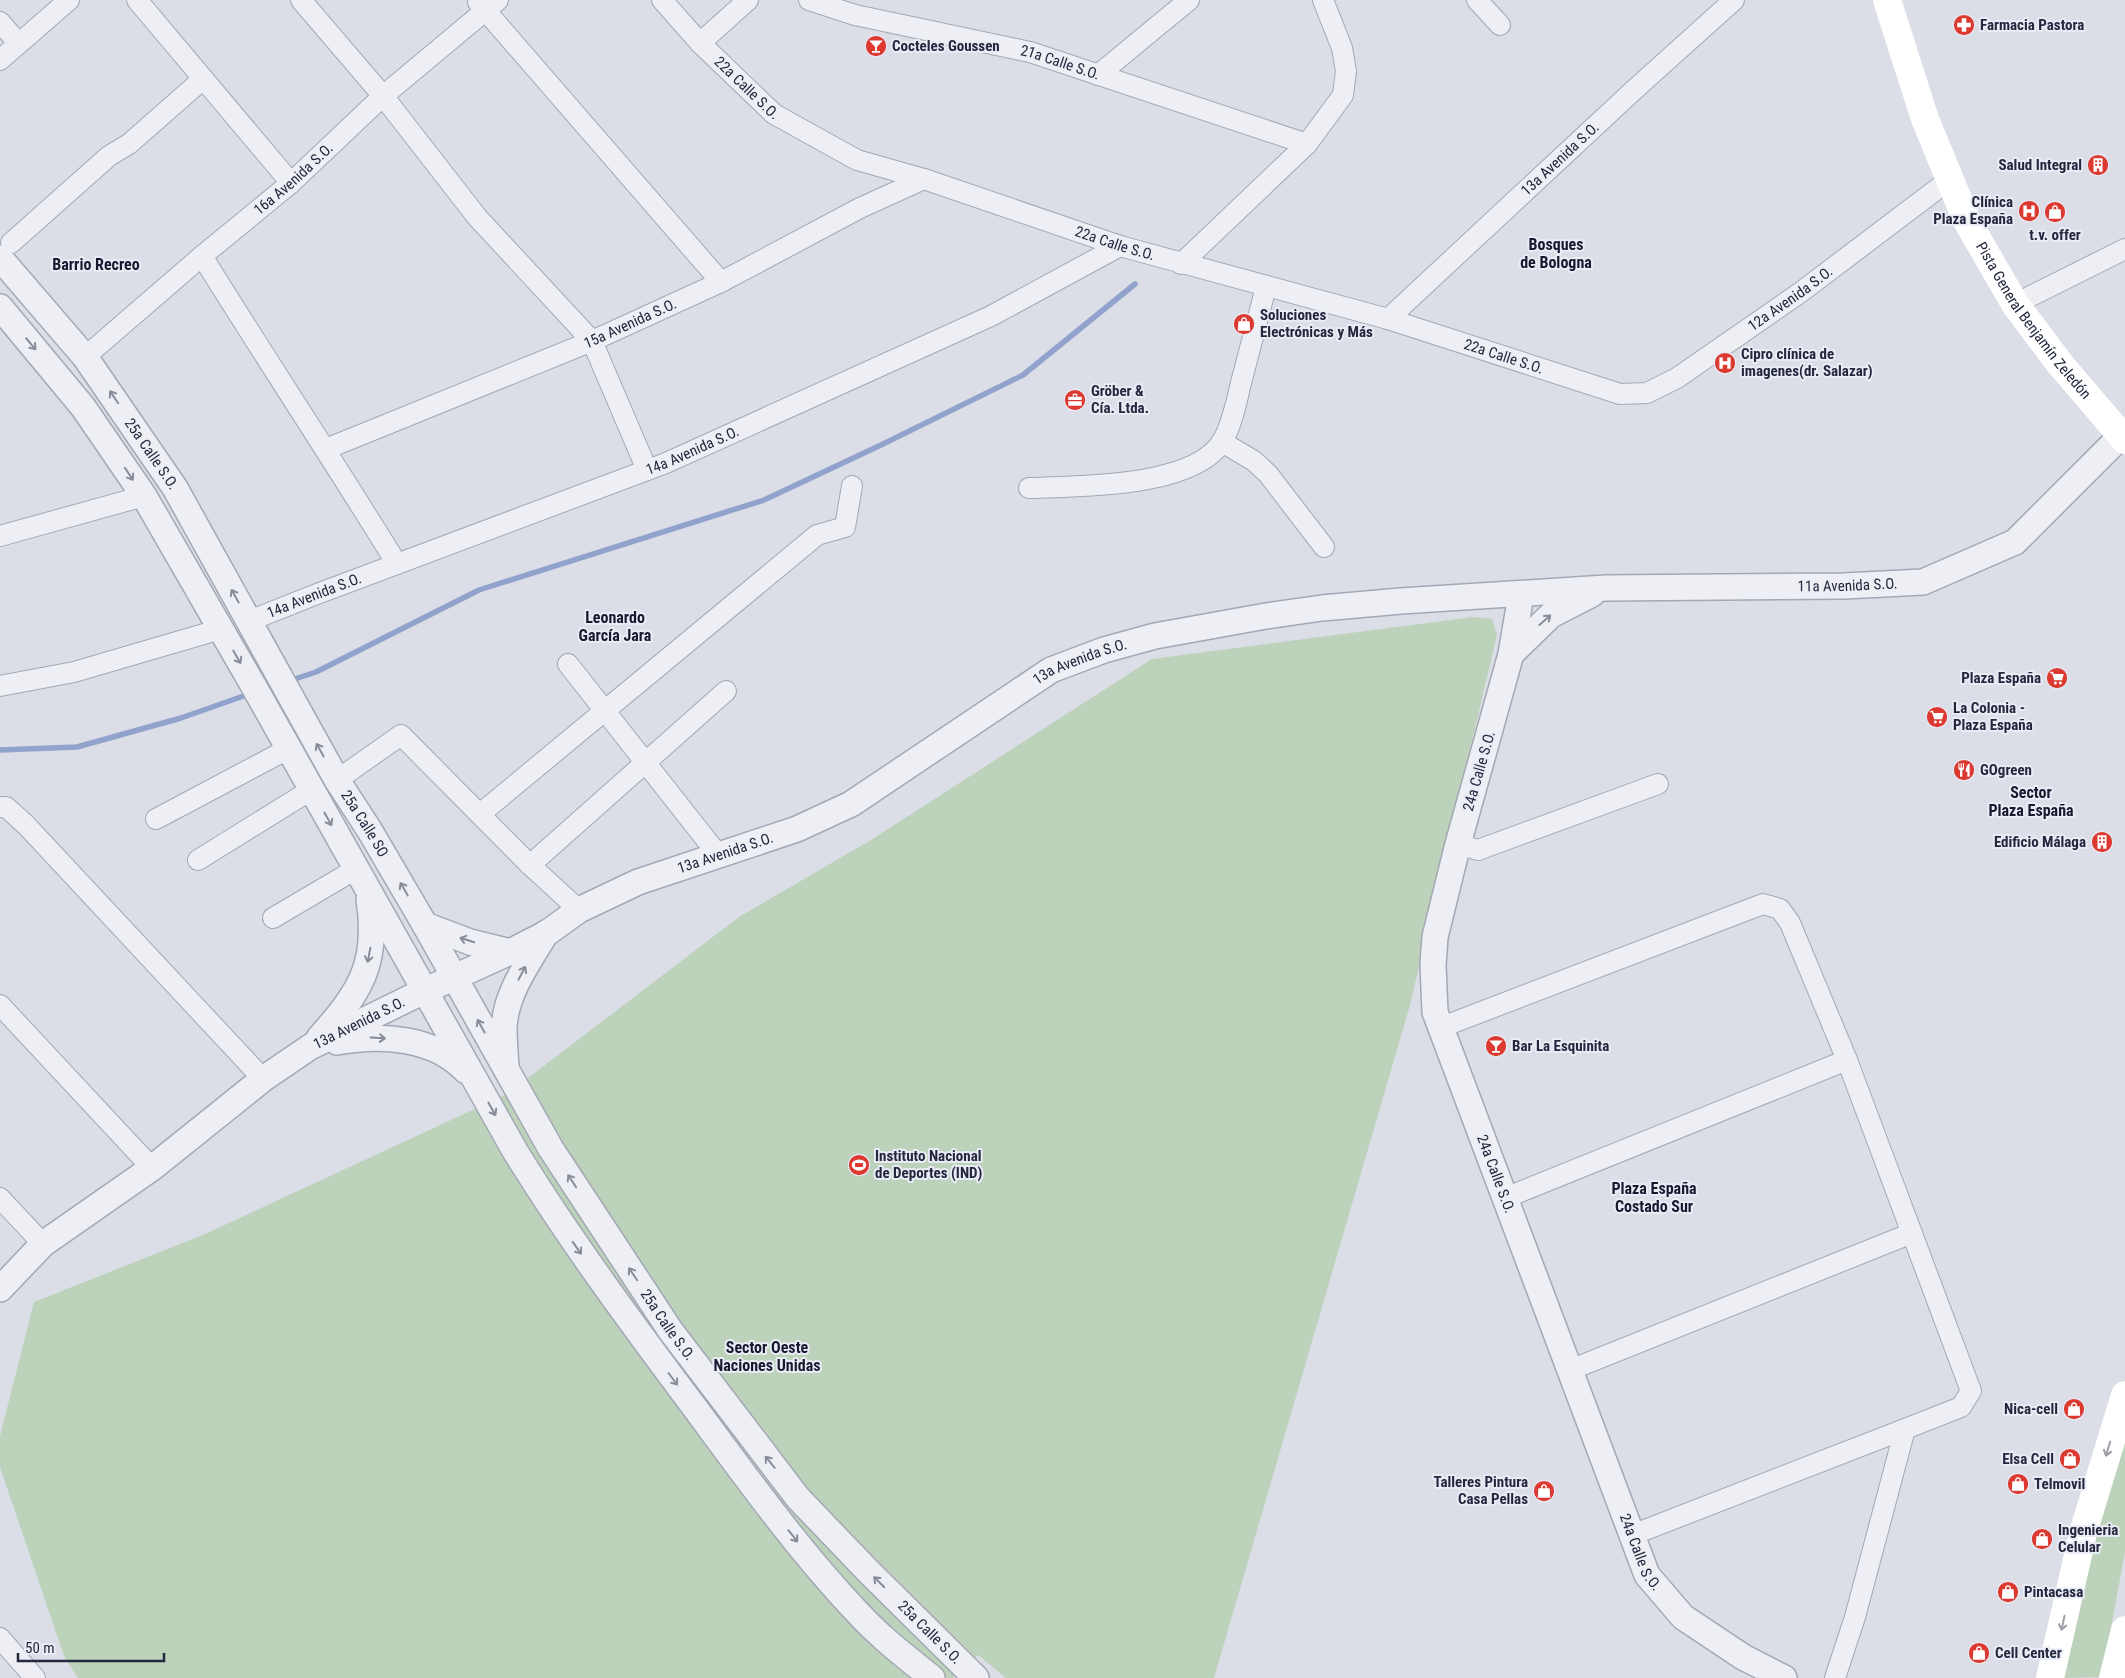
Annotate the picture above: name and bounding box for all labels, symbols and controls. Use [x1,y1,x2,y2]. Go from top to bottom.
pharmacy icon: Farmacia Pastora [1952,13,1976,37]
place label: Farmacia Pastora [1980,16,2084,34]
bar icon: Cocteles Goussen [864,34,888,58]
place label: Cocteles Goussen [892,37,1000,55]
street label: 21a Calle S.O. [1019,41,1102,84]
street label: 22a Calle S.O. [711,53,781,123]
street label: 13a Avenida S.O. [1517,118,1603,200]
street label: 16a Avenida S.O. [250,139,337,219]
building icon: Salud Integral [2086,153,2110,177]
place label: Salud Integral [1998,156,2082,174]
place label: Clínica Plaza España [1933,193,2013,228]
hospital icon: Clínica Plaza España [2017,199,2041,223]
shop icon: t.v. offer [2043,200,2067,224]
street label: 22a Calle S.O. [1073,222,1157,264]
place label: t.v. offer [2029,226,2081,244]
district label: Bosques de Bologna [1520,235,1592,272]
street label: Pista General Benjamín Zeledón [1972,239,2095,403]
district label: Barrio Recreo [52,255,140,274]
street label: 12a Avenida S.O. [1744,262,1836,335]
street label: 15a Avenida S.O. [581,295,679,352]
place label: Soluciones Electrónicas y Más [1260,306,1373,341]
shop icon: Soluciones Electrónicas y Más [1232,312,1256,336]
street label: 22a Calle S.O. [1462,335,1546,378]
one-way arrow [26,338,37,351]
place label: Cipro clínica de imagenes(dr. Salazar) [1741,345,1873,380]
hospital icon: Cipro clínica de imagenes(dr. Salazar) [1713,351,1737,375]
place label: Gröber & Cía. Ltda. [1091,382,1149,417]
office icon: Gröber & Cía. Ltda. [1063,388,1087,412]
one-way arrow [109,390,119,404]
street label: 25a Calle S.O. [121,415,182,493]
street label: 14a Avenida S.O. [643,422,742,479]
one-way arrow [124,467,134,481]
street label: 14a Avenida S.O. [264,569,364,622]
street label: 11a Avenida S.O. [1797,574,1898,595]
one-way arrow [230,588,240,603]
district label: Leonardo García Jara [579,608,652,645]
one-way arrow [1539,614,1552,626]
street label: 13a Avenida S.O. [1030,635,1129,689]
one-way arrow [233,649,243,663]
supermarket icon: Plaza España [2045,666,2069,690]
place label: Plaza España [1961,669,2041,687]
place label: La Colonia - Plaza España [1953,699,2033,734]
supermarket icon: La Colonia - Plaza España [1925,705,1949,729]
street label: 24a Calle S.O. [1459,729,1499,813]
one-way arrow [315,743,324,758]
restaurant icon: GOgreen [1952,758,1976,782]
place label: GOgreen [1980,761,2032,779]
district label: Sector Plaza España [1988,783,2074,820]
street label: 25a Calle SO [337,787,392,860]
one-way arrow [323,811,333,825]
street label: 13a Avenida S.O. [675,829,776,877]
building icon: Edificio Málaga [2090,830,2114,854]
place label: Edificio Málaga [1994,833,2086,851]
one-way arrow [399,883,409,897]
one-way arrow [460,935,476,945]
one-way arrow [364,947,373,963]
one-way arrow [518,966,527,981]
street label: 13a Avenida S.O. [310,993,408,1053]
one-way arrow [476,1019,486,1033]
one-way arrow [370,1033,386,1043]
bar icon: Bar La Esquinita [1484,1034,1508,1058]
place label: Bar La Esquinita [1512,1037,1609,1055]
one-way arrow [487,1102,497,1117]
street label: 24a Calle S.O. [1473,1132,1519,1216]
place label: Instituto Nacional de Deportes (IND) [875,1147,983,1182]
sports icon: Instituto Nacional de Deportes (IND) [847,1153,871,1177]
one-way arrow [567,1175,577,1189]
district label: Plaza España Costado Sur [1611,1179,1697,1216]
one-way arrow [572,1240,582,1254]
one-way arrow [628,1268,638,1282]
street label: 25a Calle S.O. [637,1286,699,1364]
district label: Sector Oeste Naciones Unidas [714,1338,820,1375]
one-way arrow [668,1372,678,1386]
shop icon: Nica-cell [2062,1397,2086,1421]
place label: Nica-cell [2004,1400,2058,1418]
one-way arrow [2102,1440,2112,1456]
shop icon: Elsa Cell [2058,1447,2082,1471]
place label: Elsa Cell [2002,1450,2054,1468]
one-way arrow [764,1456,775,1469]
shop icon: Telmovil [2006,1472,2030,1496]
place label: Talleres Pintura Casa Pellas [1434,1473,1528,1508]
place label: Telmovil [2034,1475,2085,1493]
shop icon: Talleres Pintura Casa Pellas [1532,1479,1556,1503]
street label: 24a Calle S.O. [1616,1511,1665,1594]
place label: Ingenieria Celular [2058,1521,2118,1556]
shop icon: Ingenieria Celular [2030,1527,2054,1551]
one-way arrow [787,1529,798,1542]
one-way arrow [873,1576,885,1588]
shop icon: Pintacasa [1996,1580,2020,1604]
place label: Pintacasa [2024,1583,2083,1601]
street label: 25a Calle S.O. [894,1597,965,1668]
one-way arrow [2058,1614,2067,1630]
scale bar [18,1630,164,1662]
text: 50 m [25,1639,55,1657]
shop icon: Cell Center [1967,1641,1991,1665]
place label: Cell Center [1995,1644,2062,1662]

